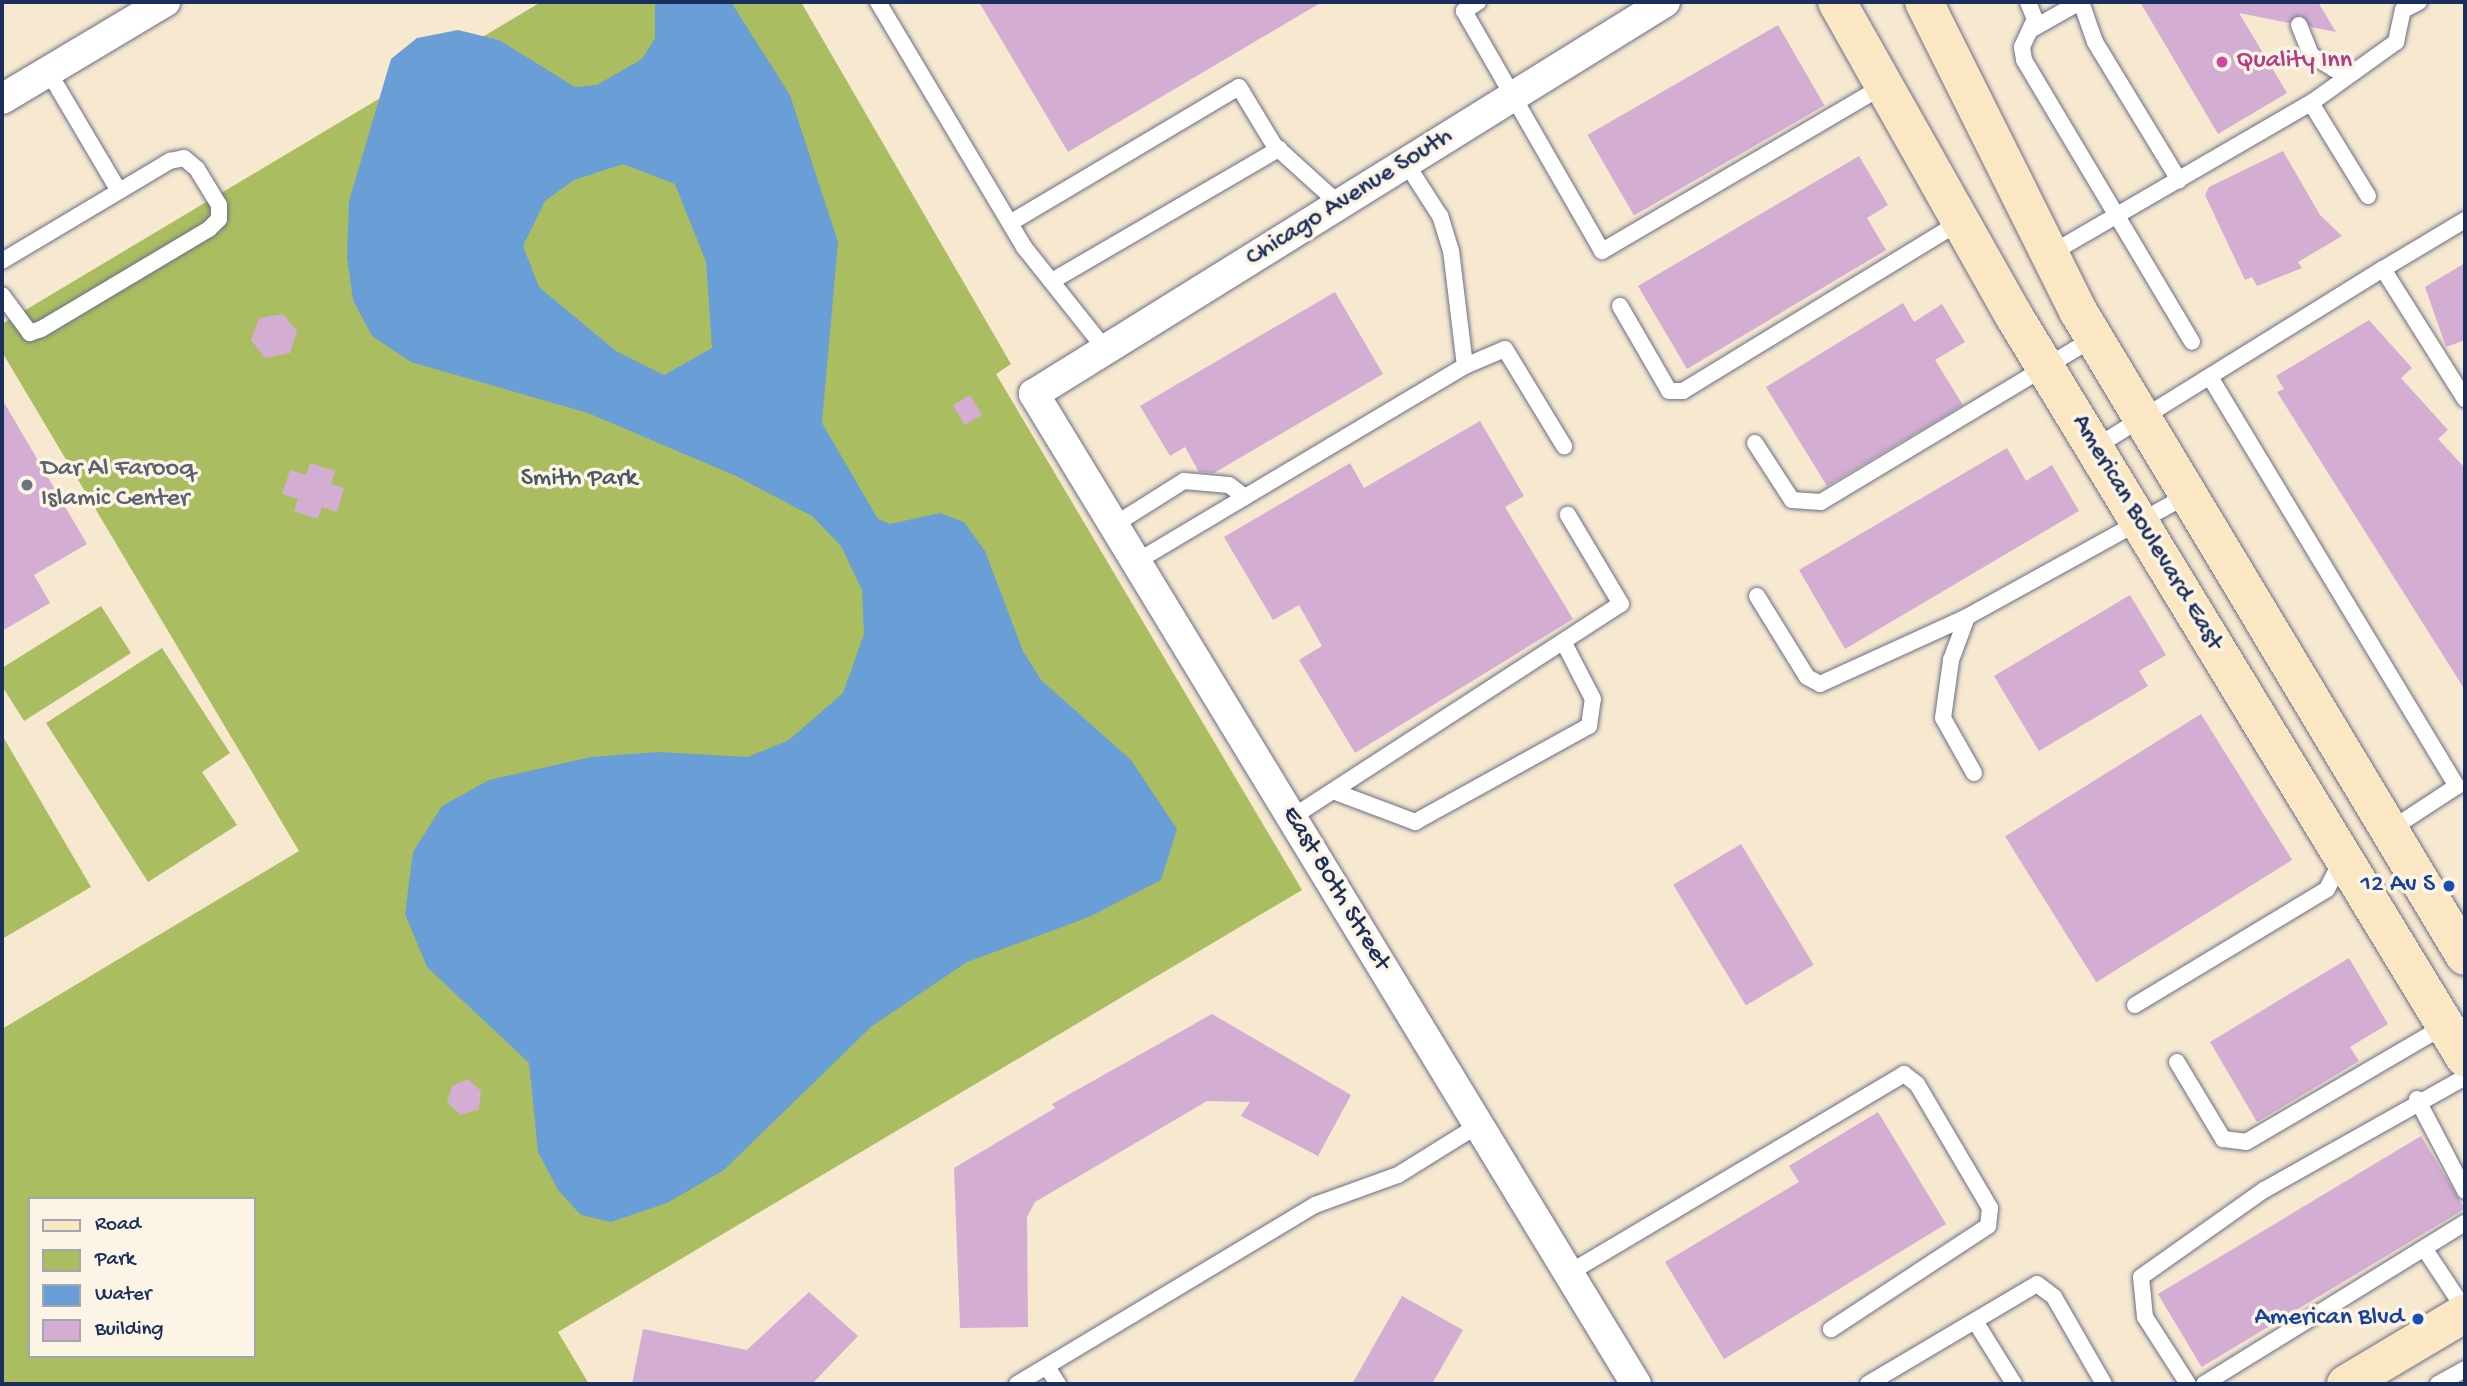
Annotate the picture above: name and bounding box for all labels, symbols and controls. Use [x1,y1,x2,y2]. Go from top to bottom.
place label: Quality Inn [2236,46,2352,78]
marker: Quality Inn [2214,54,2230,70]
street label: Chicago Avenue South [1241,122,1459,274]
street label: American Boulevard East [2063,410,2229,656]
place label: Dar Al Farooq Islamic Center [41,454,194,516]
park label: Smith Park [521,464,637,496]
marker: Dar Al Farooq Islamic Center [19,477,35,493]
street label: East 80th Street [1274,801,1396,977]
place label: 12 Av S [2361,870,2435,902]
marker: 12 Av S [2441,878,2457,894]
legend [28,1197,256,1358]
text: Road [95,1213,141,1238]
text: Park [95,1248,135,1273]
text: Water [95,1283,151,1308]
place label: American Blvd [2254,1303,2404,1335]
marker: American Blvd [2410,1311,2426,1327]
text: Building [95,1318,164,1343]

